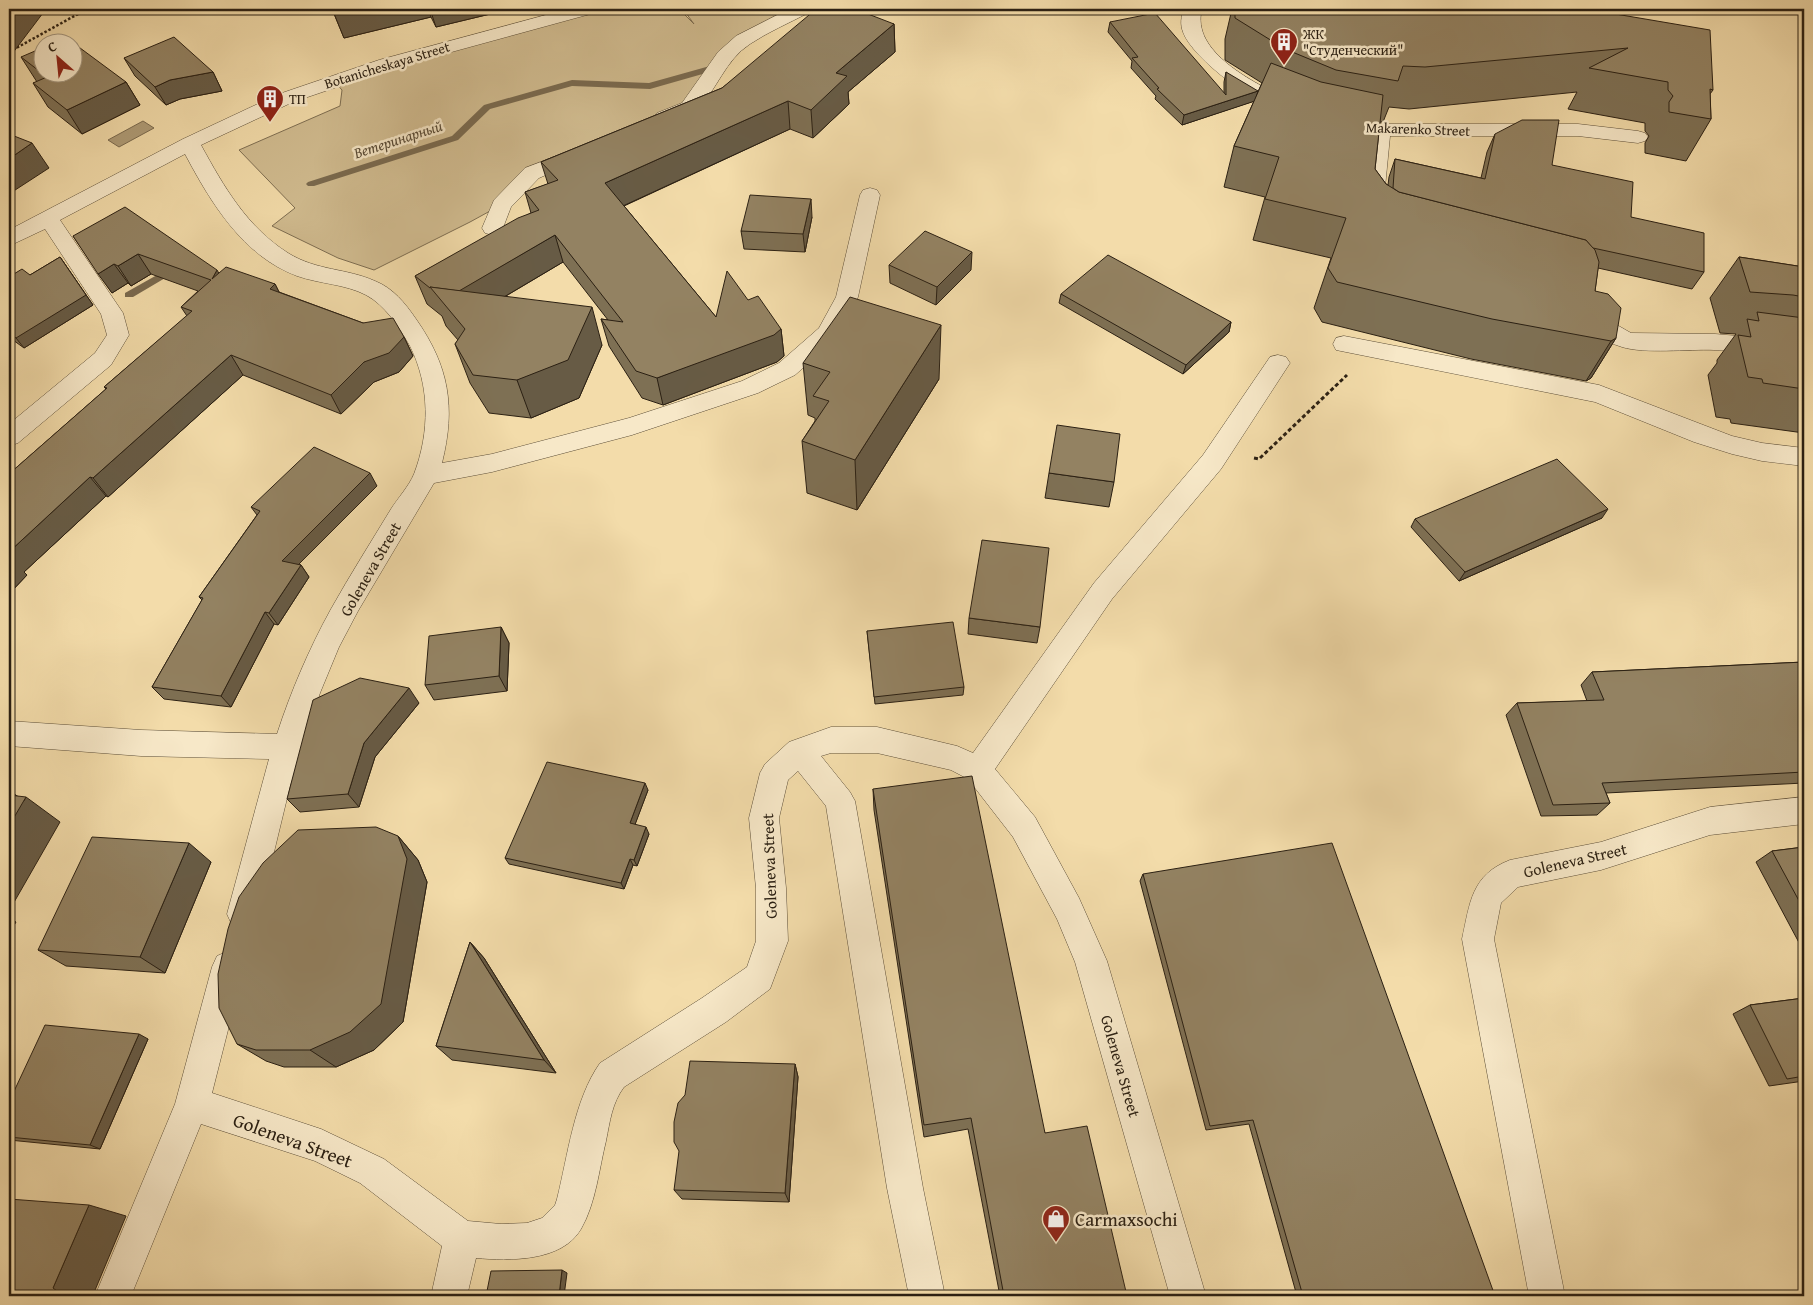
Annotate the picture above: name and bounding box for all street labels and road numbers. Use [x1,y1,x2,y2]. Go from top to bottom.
street label: Botanicheskaya Street [322,36,452,94]
street label: Makarenko Street [1366,117,1471,141]
street label: Goleneva Street [333,517,407,621]
street label: Goleneva Street [755,813,783,919]
street label: Goleneva Street [1521,836,1629,884]
street label: Goleneva Street [1095,1012,1147,1120]
street label: Goleneva Street [229,1105,357,1175]

